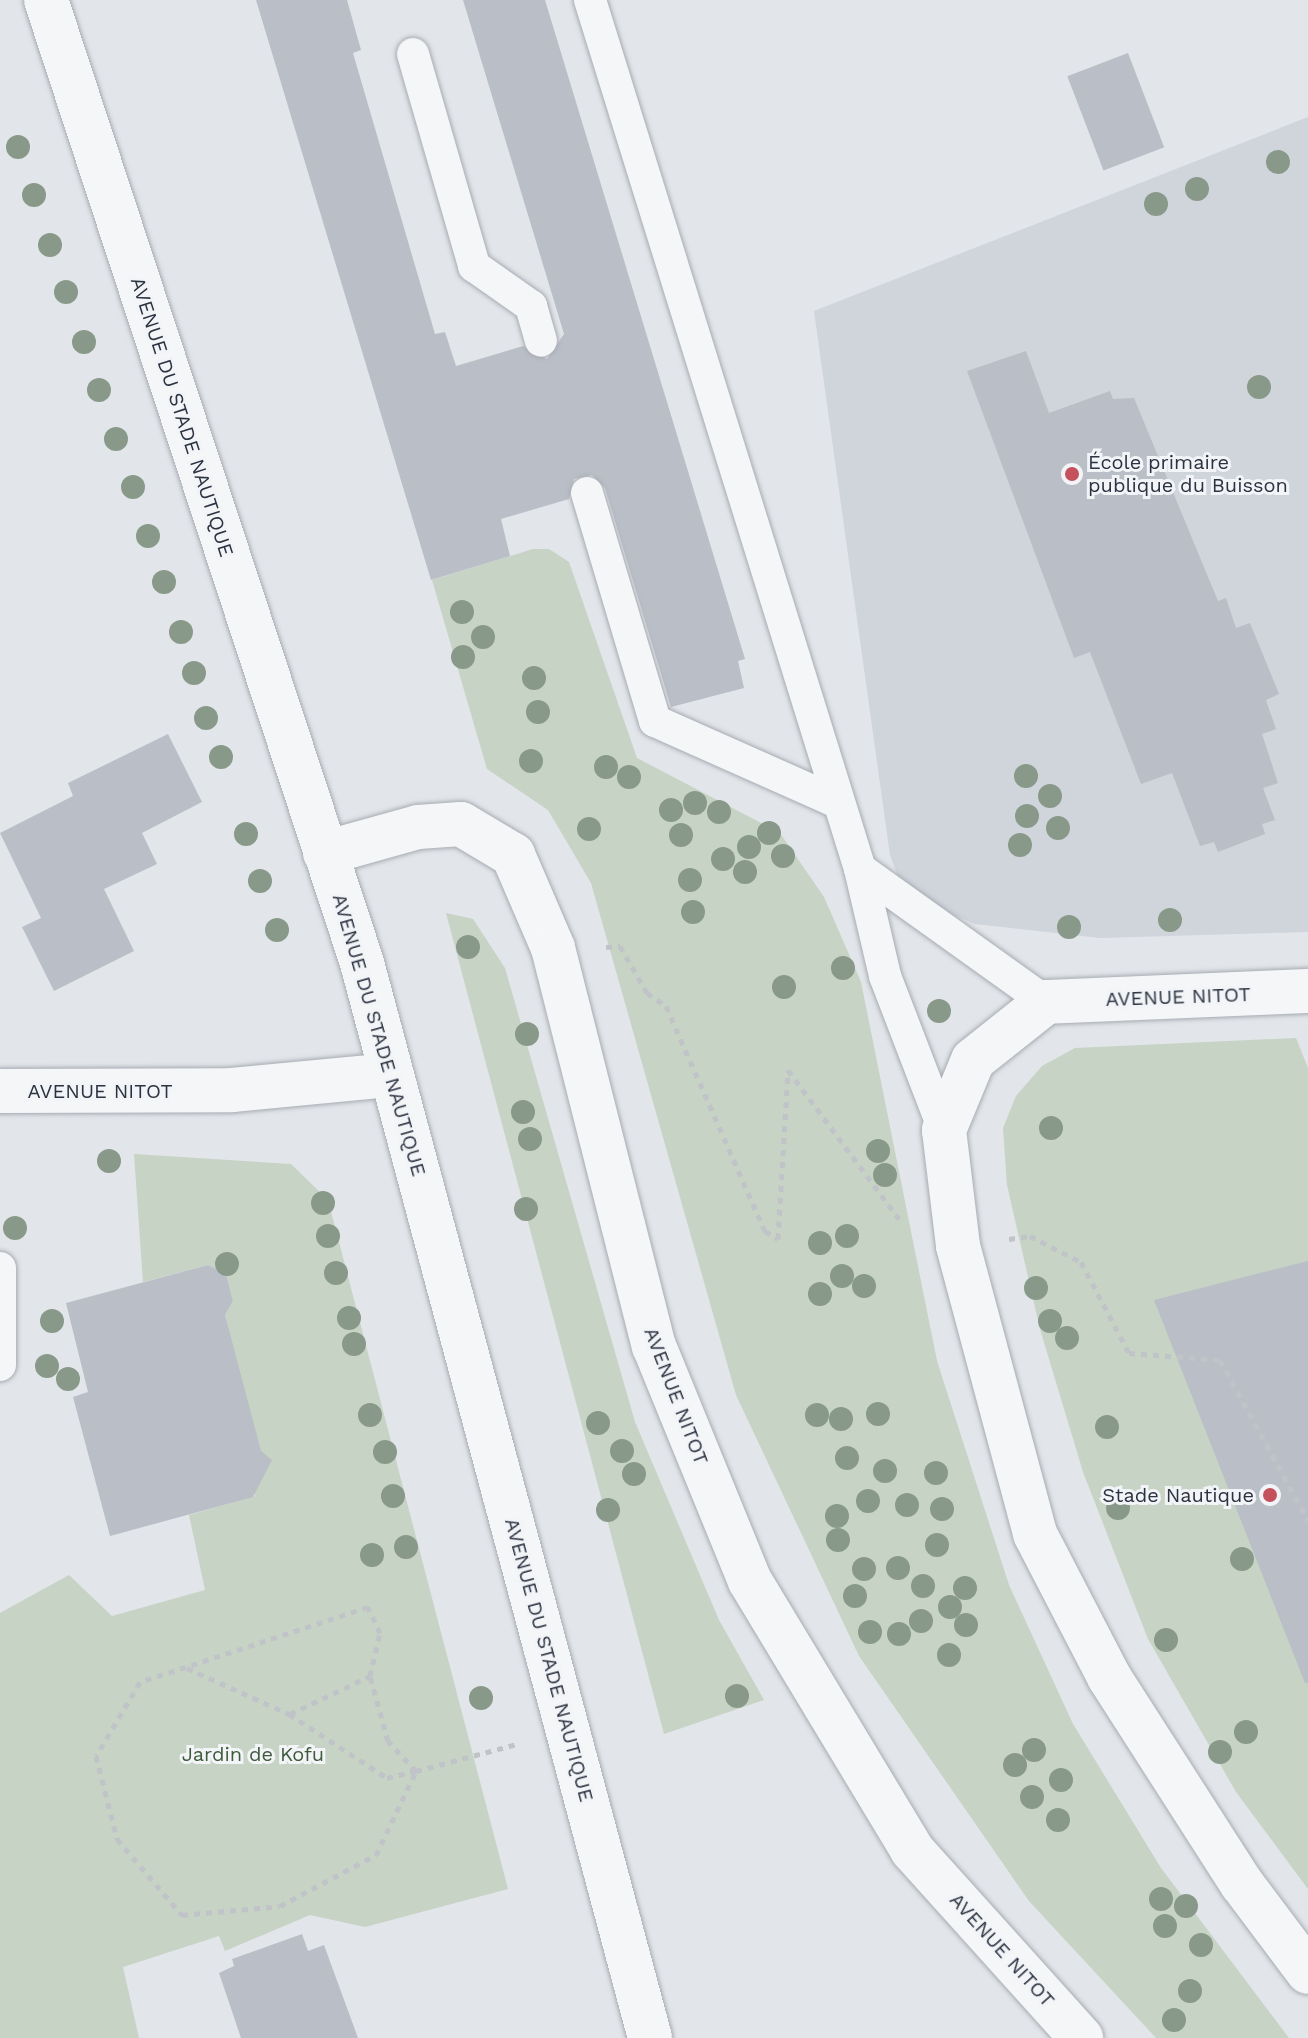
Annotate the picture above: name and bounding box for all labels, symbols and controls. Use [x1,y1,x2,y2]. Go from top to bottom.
street label: AVENUE DU STADE NAUTIQUE [125,274,239,560]
place label: École primaire publique du Buisson [1088,450,1288,497]
marker: École primaire publique du Buisson [1063,465,1081,483]
street label: AVENUE DU STADE NAUTIQUE [327,891,431,1179]
street label: AVENUE NITOT [1105,982,1251,1012]
street label: AVENUE NITOT [28,1079,172,1103]
street label: AVENUE NITOT [639,1324,713,1468]
place label: Stade Nautique [1102,1483,1254,1507]
marker: Stade Nautique [1261,1486,1279,1504]
street label: AVENUE DU STADE NAUTIQUE [500,1516,598,1804]
park label: Jardin de Kofu [182,1742,324,1766]
street label: AVENUE NITOT [945,1888,1059,2012]

